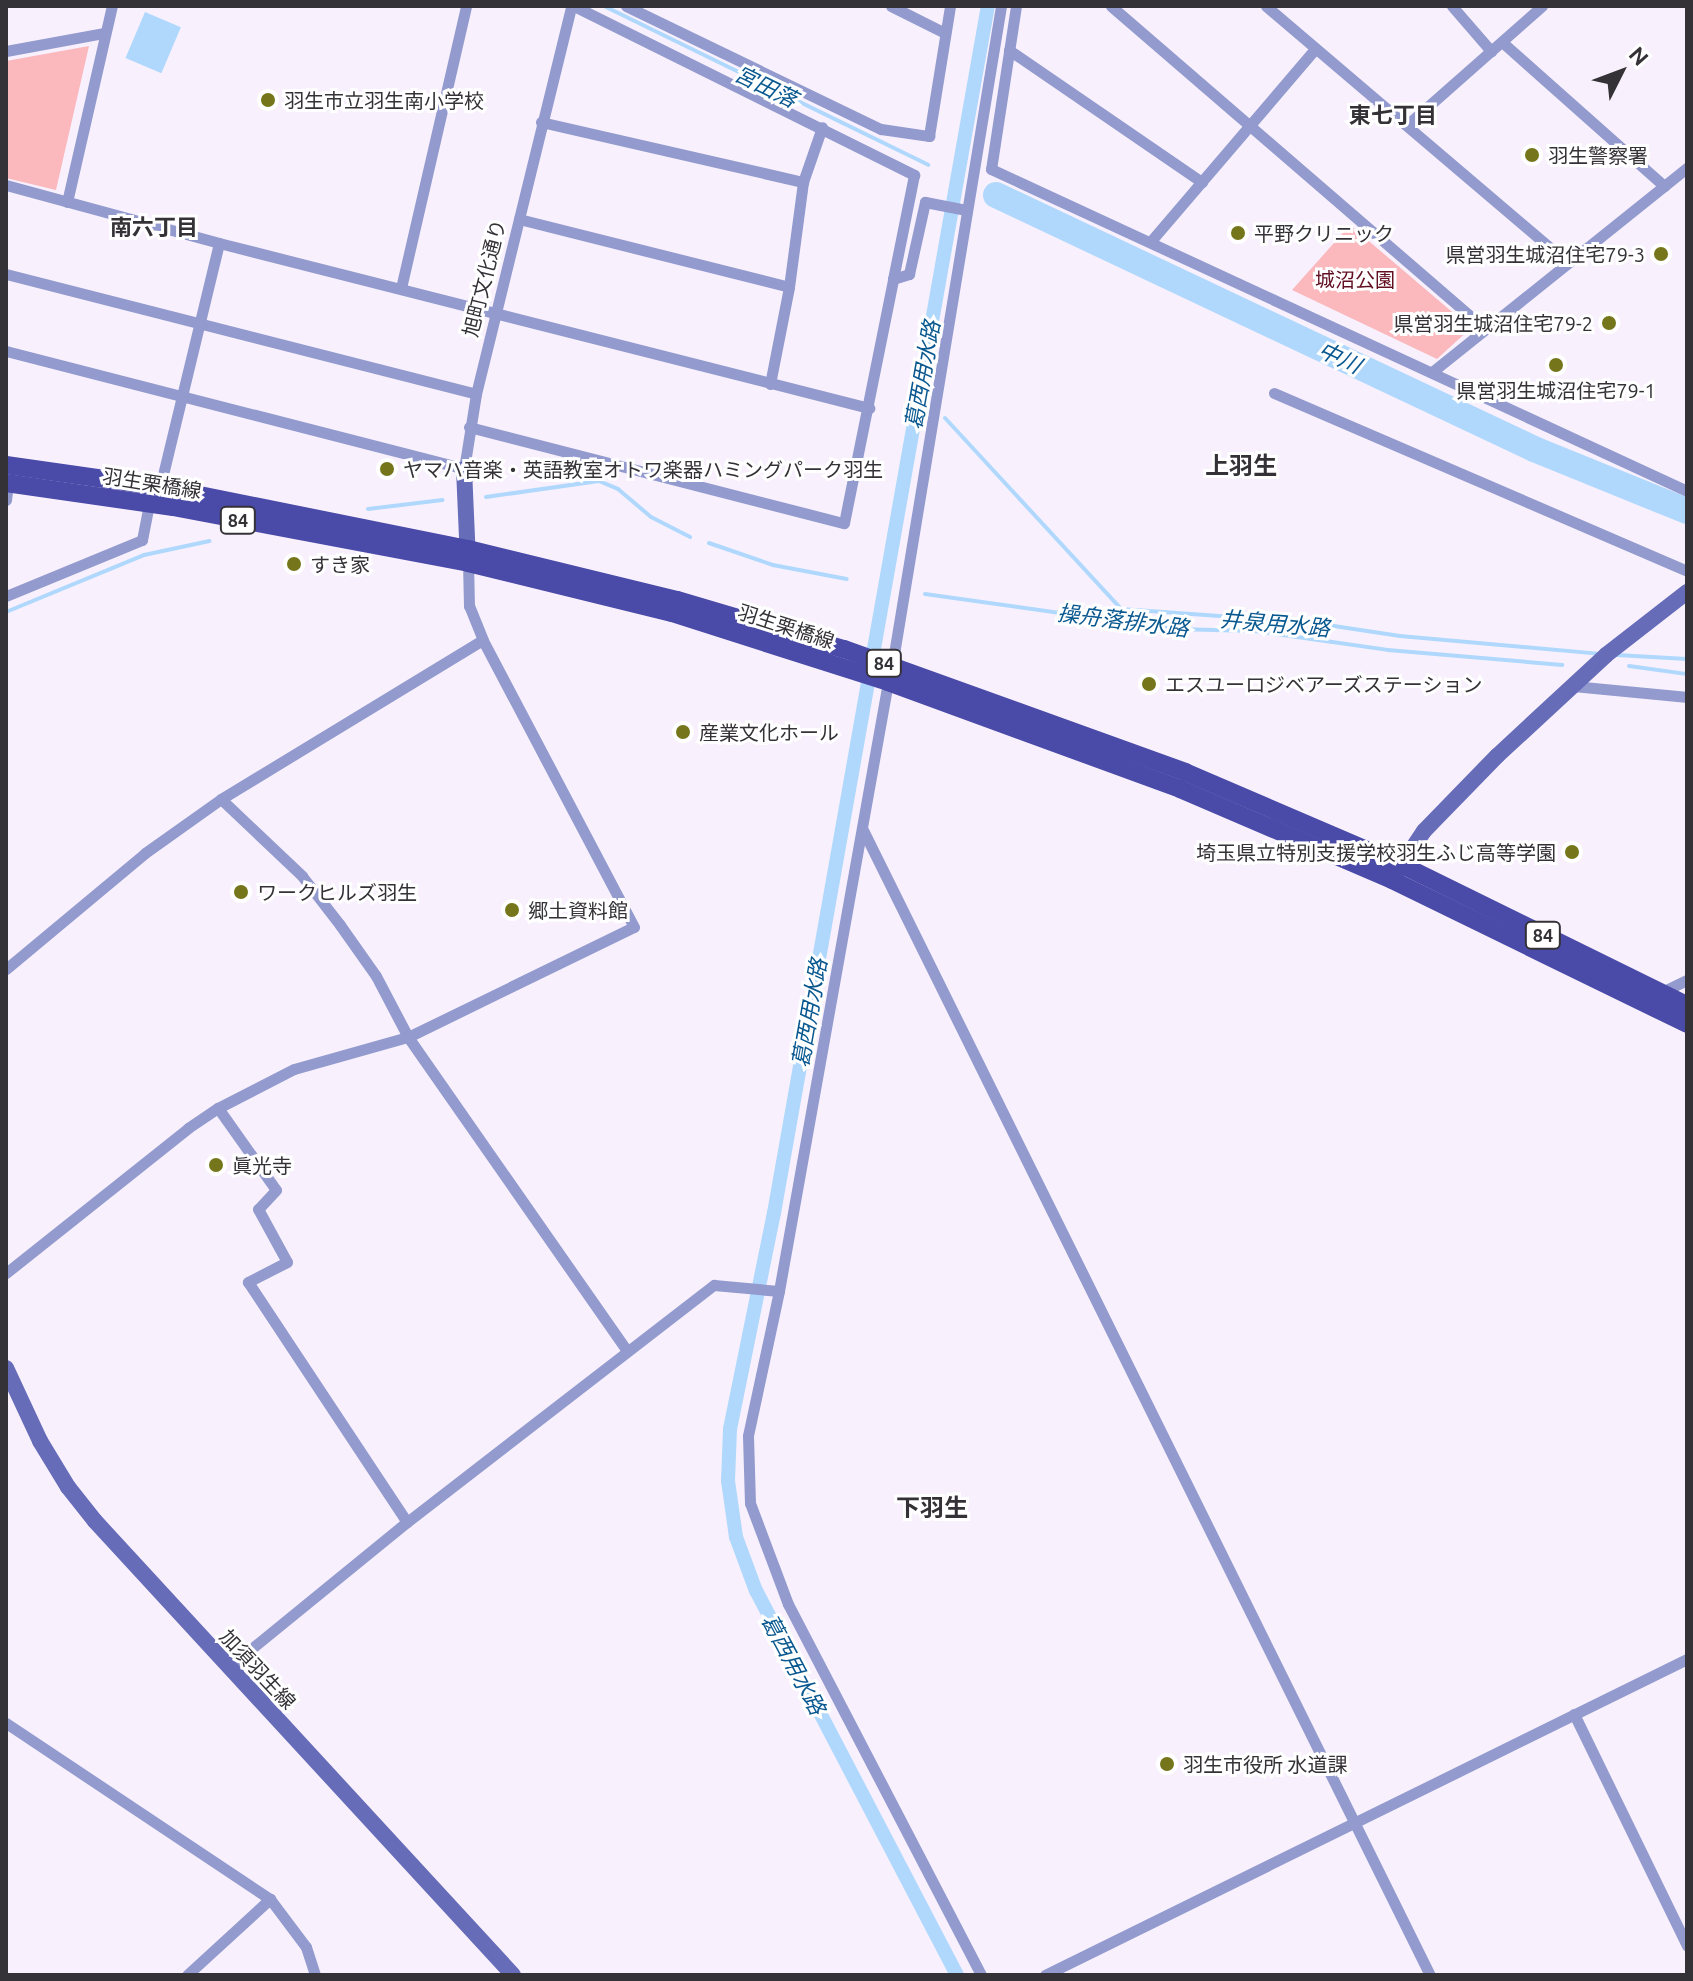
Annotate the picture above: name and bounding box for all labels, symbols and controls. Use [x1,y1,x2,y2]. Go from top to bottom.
north arrow [1581,32,1661,112]
text: N [1624,41,1654,70]
water label: 宮田落 [731,60,801,112]
place label: 羽生市立羽生南小学校 [284,88,484,112]
marker: 羽生市立羽生南小学校 [259,91,277,109]
district label: 東七丁目 [1349,102,1437,128]
place label: 羽生警察署 [1548,143,1648,167]
marker: 羽生警察署 [1523,146,1541,164]
district label: 南六丁目 [110,214,198,240]
street label: 旭町文化通り [458,217,510,339]
place label: 平野クリニック [1254,221,1394,245]
marker: 平野クリニック [1229,224,1247,242]
place label: 県営羽生城沼住宅79-3 [1445,242,1645,266]
marker: 県営羽生城沼住宅79-3 [1652,245,1670,263]
park label: 城沼公園 [1315,267,1395,291]
place label: 県営羽生城沼住宅79-2 [1393,311,1593,335]
marker: 県営羽生城沼住宅79-2 [1600,314,1618,332]
water label: 葛西用水路 [899,319,945,431]
water label: 中川 [1314,336,1366,378]
marker: 県営羽生城沼住宅79-1 [1547,356,1565,374]
place label: 県営羽生城沼住宅79-1 [1456,378,1656,402]
district label: 上羽生 [1205,452,1277,480]
place label: ヤマハ音楽・英語教室オトワ楽器ハミングパーク羽生 [403,457,883,481]
marker: ヤマハ音楽・英語教室オトワ楽器ハミングパーク羽生 [378,460,396,478]
street label: 羽生栗橋線 [101,463,203,503]
road number: 84 [218,506,258,534]
place label: すき家 [310,552,370,576]
marker: すき家 [285,555,303,573]
street label: 羽生栗橋線 [735,599,837,653]
water label: 操舟落排水路 [1056,599,1190,641]
water label: 井泉用水路 [1219,605,1331,641]
road number: 84 [864,649,904,677]
place label: エスユーロジベアーズステーション [1165,672,1484,696]
marker: エスユーロジベアーズステーション [1140,675,1158,693]
place label: 産業文化ホール [699,720,839,744]
marker: 産業文化ホール [674,723,692,741]
place label: 埼玉県立特別支援学校羽生ふじ高等学園 [1196,840,1556,864]
marker: 埼玉県立特別支援学校羽生ふじ高等学園 [1563,843,1581,861]
place label: ワークヒルズ羽生 [257,880,417,904]
marker: ワークヒルズ羽生 [232,883,250,901]
place label: 郷土資料館 [528,898,628,922]
marker: 郷土資料館 [503,901,521,919]
road number: 84 [1523,921,1563,949]
water label: 葛西用水路 [786,957,832,1069]
place label: 眞光寺 [232,1153,292,1177]
marker: 眞光寺 [207,1156,225,1174]
district label: 下羽生 [896,1494,968,1522]
water label: 葛西用水路 [757,1609,831,1719]
street label: 加須羽生線 [215,1624,301,1714]
place label: 羽生市役所 水道課 [1183,1752,1348,1776]
marker: 羽生市役所 水道課 [1158,1755,1176,1773]

